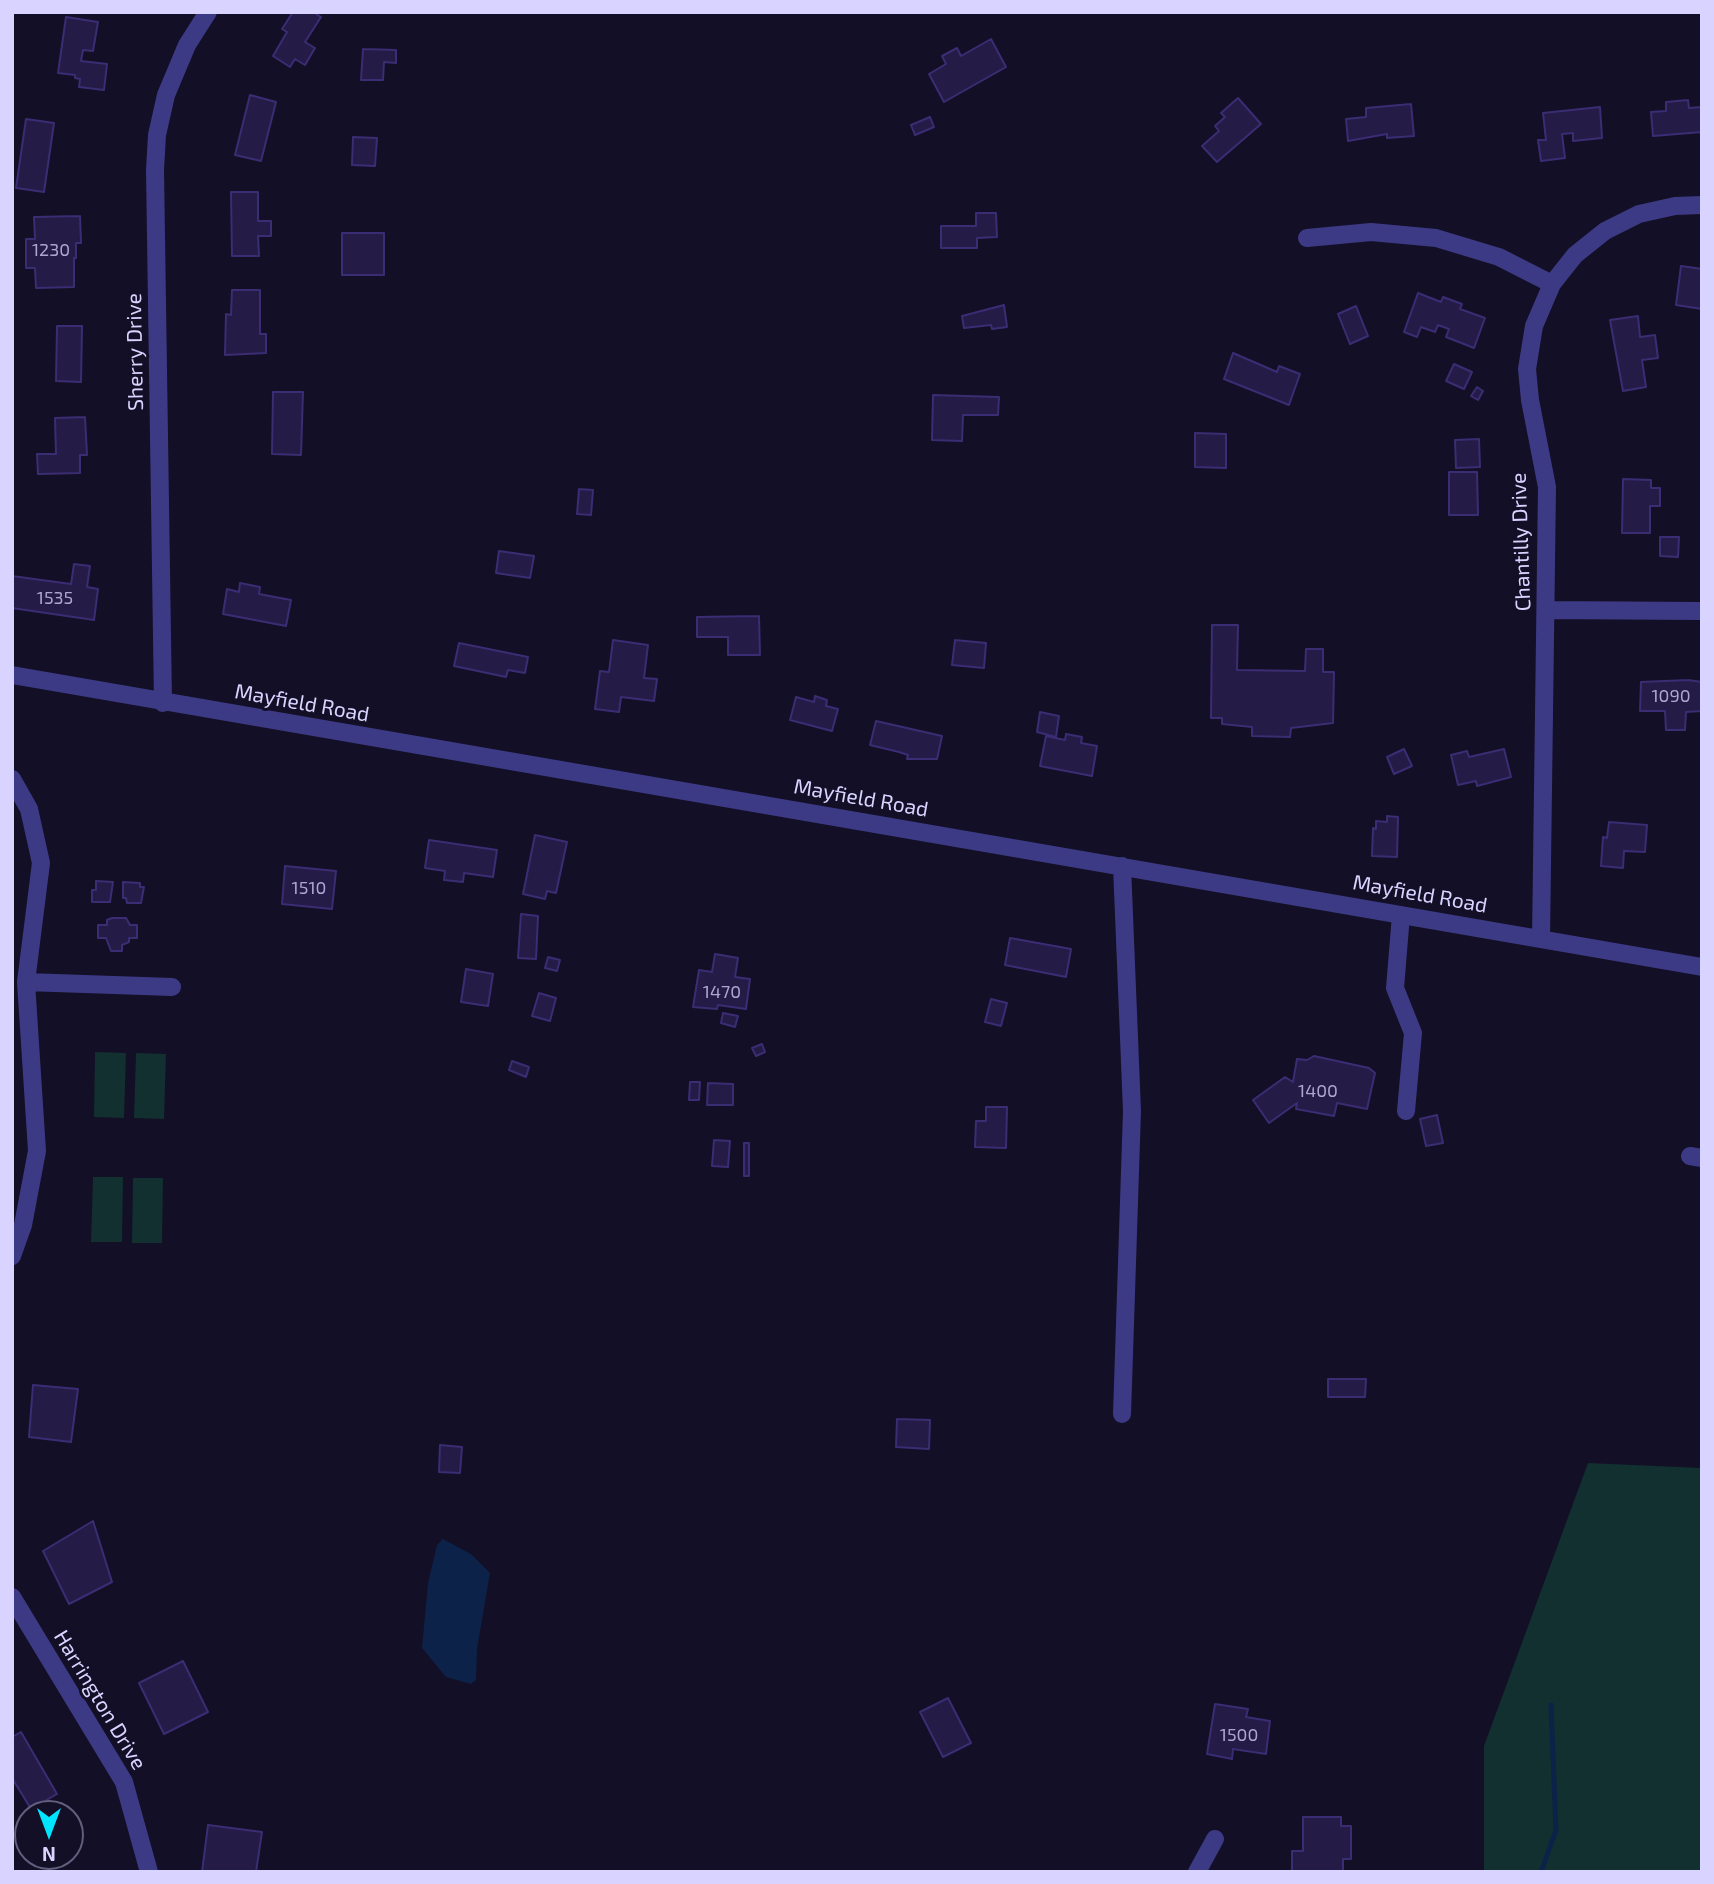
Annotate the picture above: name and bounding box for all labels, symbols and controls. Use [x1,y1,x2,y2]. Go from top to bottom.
house number: 1230 [32,239,70,261]
street label: Sherry Drive [121,293,149,411]
street label: Chantilly Drive [1506,472,1536,612]
house number: 1535 [37,587,73,609]
street label: Mayfield Road [233,679,371,727]
house number: 1090 [1651,685,1691,707]
street label: Mayfield Road [792,774,930,822]
street label: Mayfield Road [1351,870,1489,918]
house number: 1510 [292,877,326,899]
house number: 1470 [703,981,741,1003]
house number: 1400 [1298,1080,1338,1102]
street label: Harrington Drive [48,1626,152,1774]
house number: 1500 [1220,1724,1258,1746]
north arrow [14,1800,84,1870]
text: N [42,1843,56,1866]

